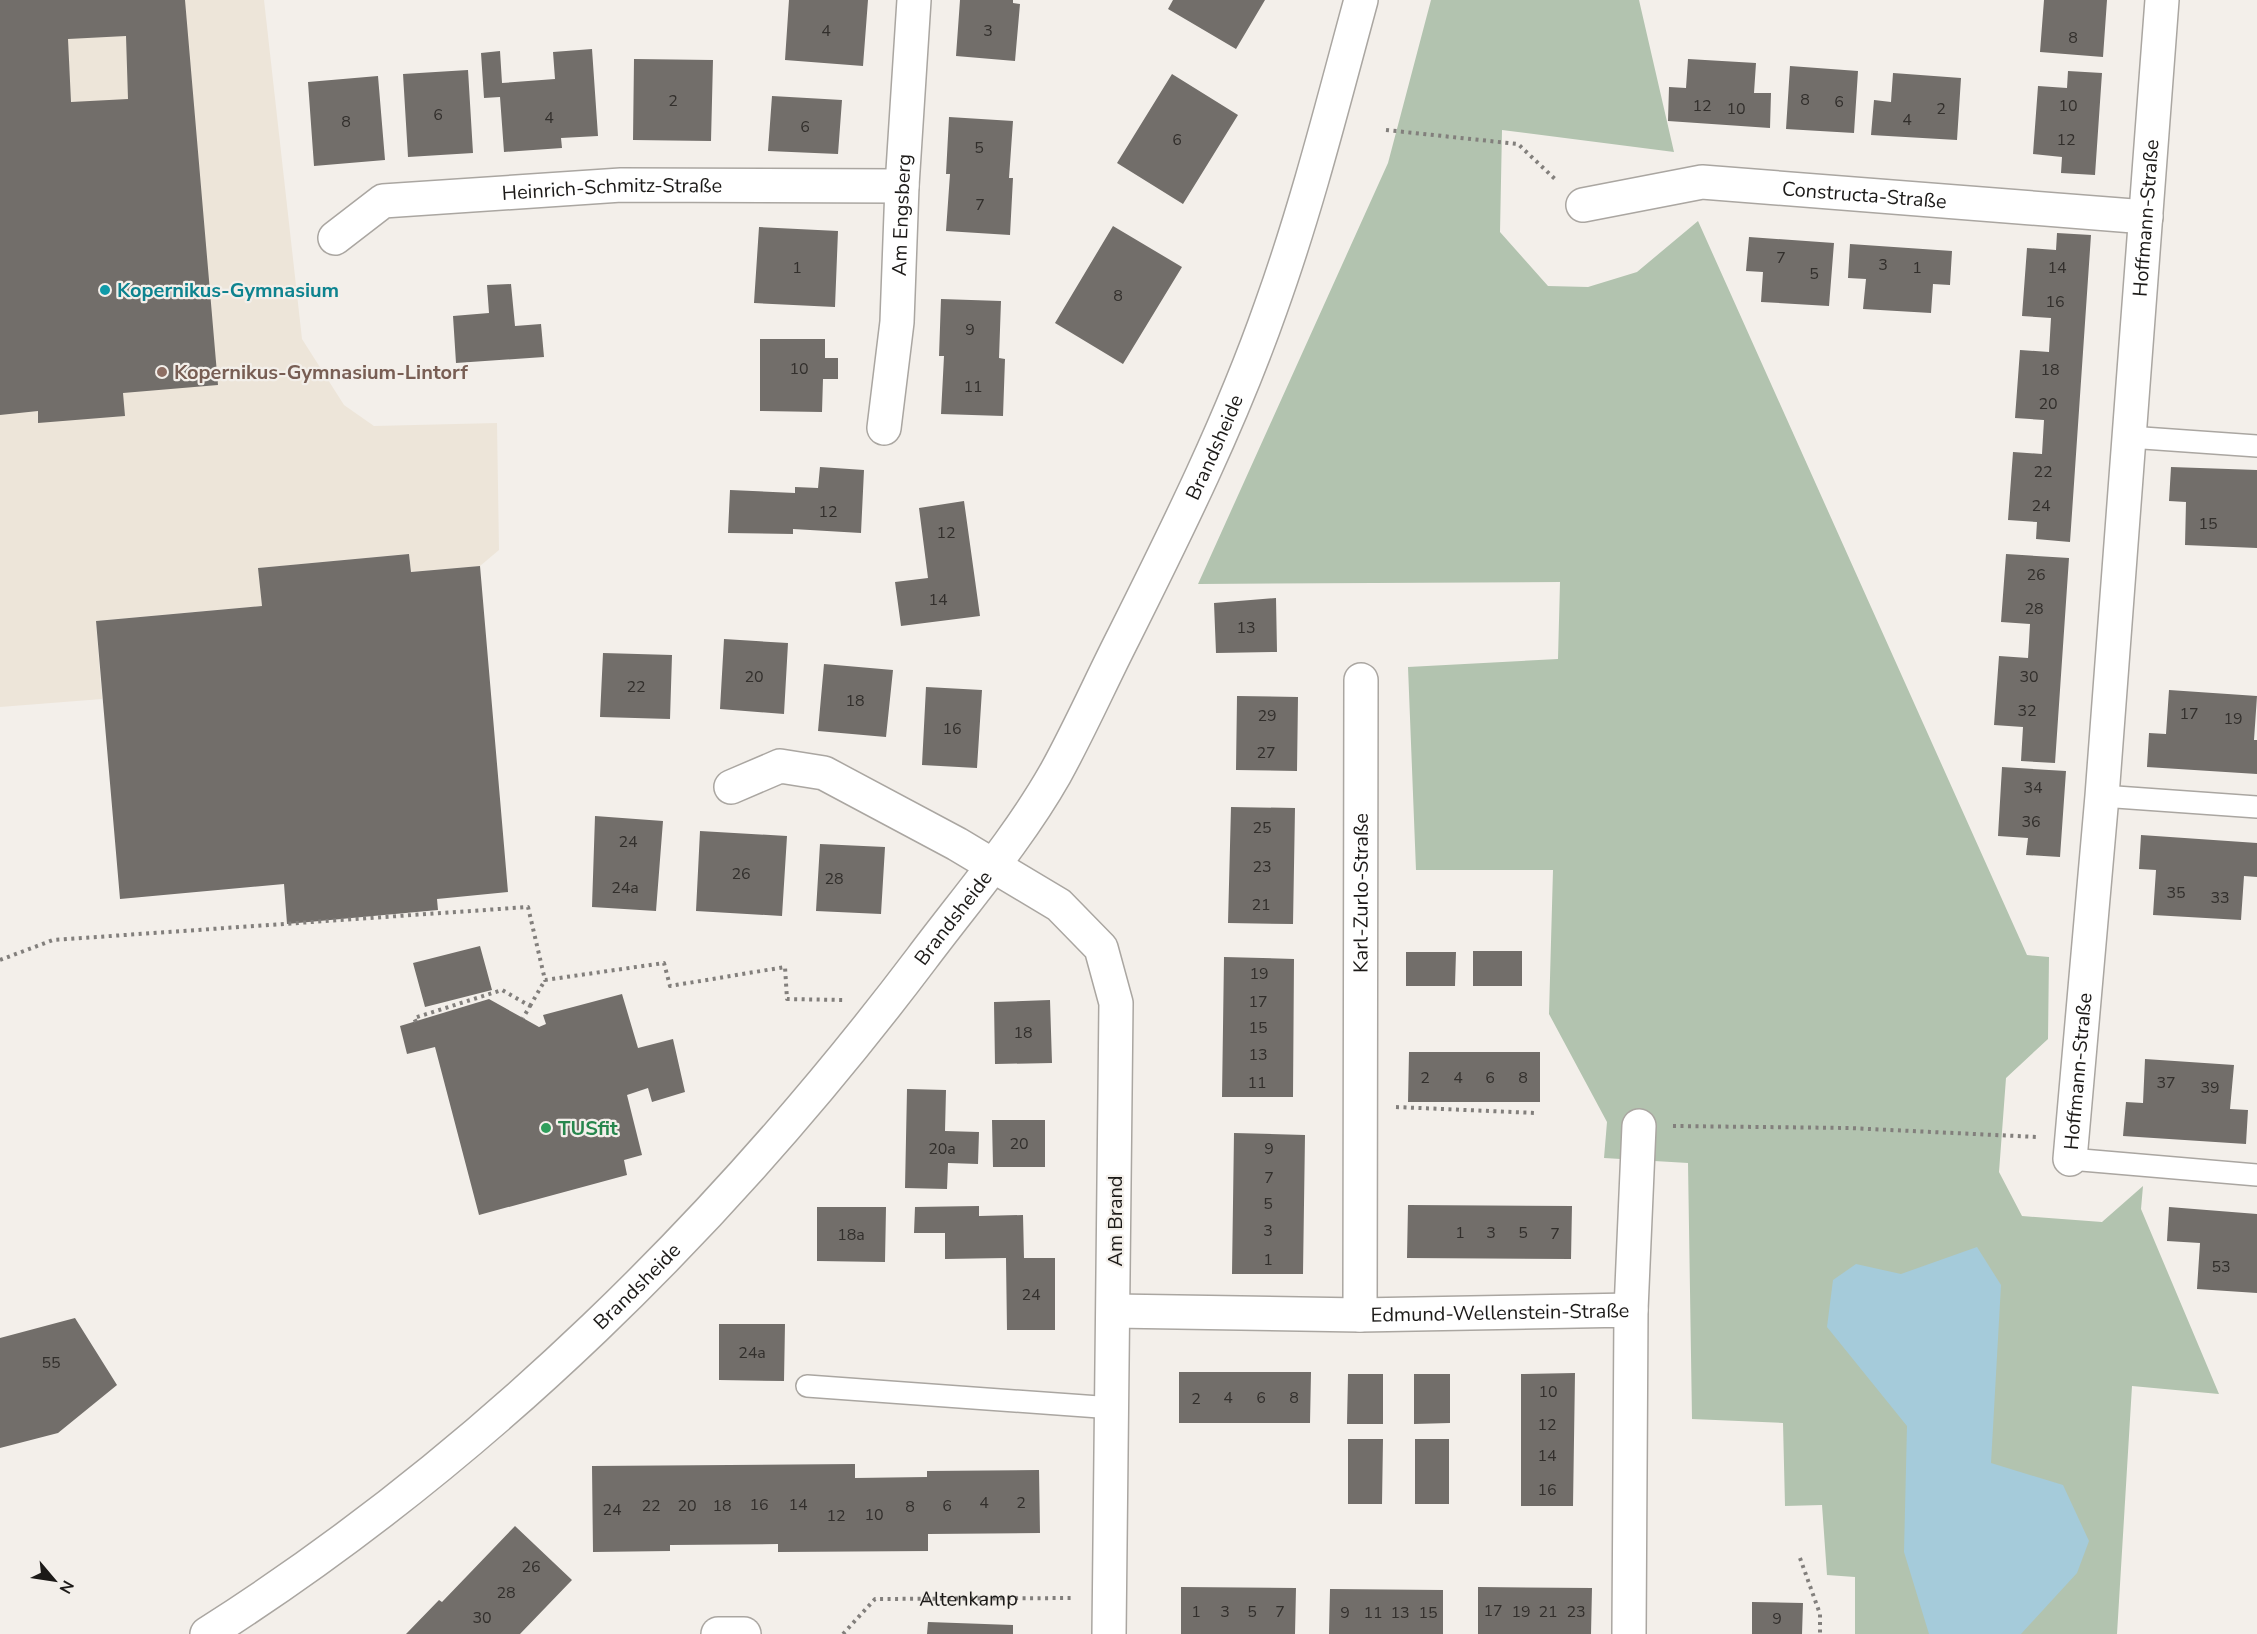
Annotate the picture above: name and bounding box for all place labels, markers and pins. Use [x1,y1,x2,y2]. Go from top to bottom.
place label: Kopernikus-Gymnasium [117,277,339,304]
marker: Kopernikus-Gymnasium [98,283,112,297]
place label: Kopernikus-Gymnasium-Lintorf [174,359,468,386]
marker: Kopernikus-Gymnasium-Lintorf [155,365,169,379]
place label: TUSfit [558,1115,618,1142]
marker: TUSfit [539,1121,553,1135]

